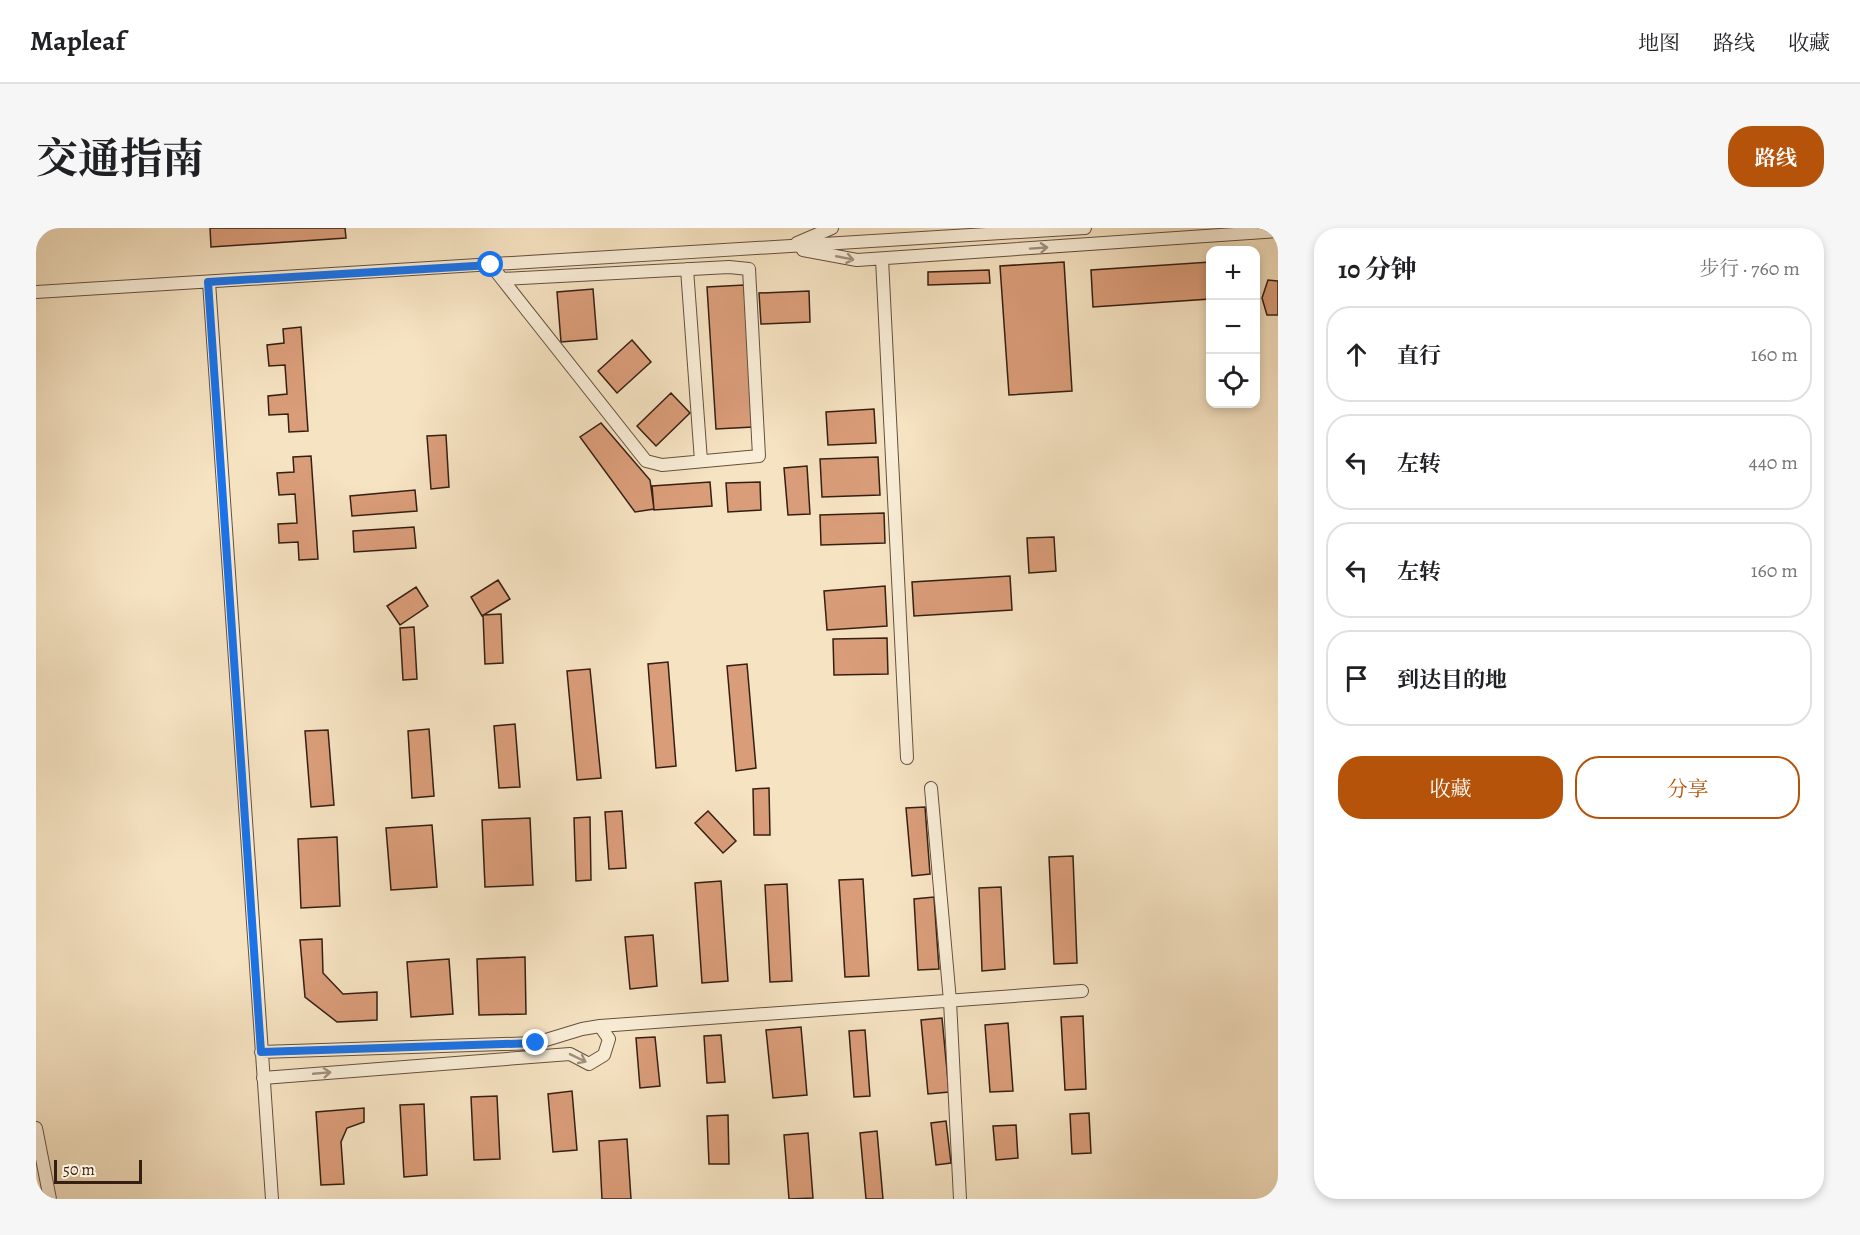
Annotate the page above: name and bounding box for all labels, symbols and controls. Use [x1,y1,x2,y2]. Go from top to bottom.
text: Mapleaf [30,22,125,60]
text: 地图 [1638,29,1680,57]
text: 路线 [1713,29,1755,57]
text: 收藏 [1788,29,1830,57]
button: 路线 [1728,126,1824,187]
text: 交通指南 [36,130,204,187]
one-way arrow [1028,242,1048,253]
map controls [1206,246,1260,408]
button: + [1206,246,1260,300]
route start [477,251,503,277]
text: 10 分钟 [1338,252,1417,287]
one-way arrow [834,253,854,264]
text: 步行 · 760 m [1699,255,1800,282]
button: − [1206,300,1260,354]
icon: ahead [1340,338,1373,371]
text: 直行 [1397,341,1441,371]
text: 160 m [1751,341,1798,368]
button: locate [1206,354,1260,408]
icon: left [1340,446,1373,479]
text: 左转 [1397,449,1441,479]
text: 440 m [1749,449,1798,476]
icon: left [1340,554,1373,587]
text: 左转 [1397,557,1441,587]
text: 160 m [1751,557,1798,584]
icon: arrive [1340,662,1373,695]
text: 到达目的地 [1397,665,1507,695]
button: 收藏 [1338,756,1563,819]
button: 分享 [1575,756,1800,819]
route end [522,1029,548,1055]
one-way arrow [568,1053,586,1065]
one-way arrow [311,1068,331,1079]
scale bar [54,1157,142,1184]
text: 50 m [63,1159,95,1181]

